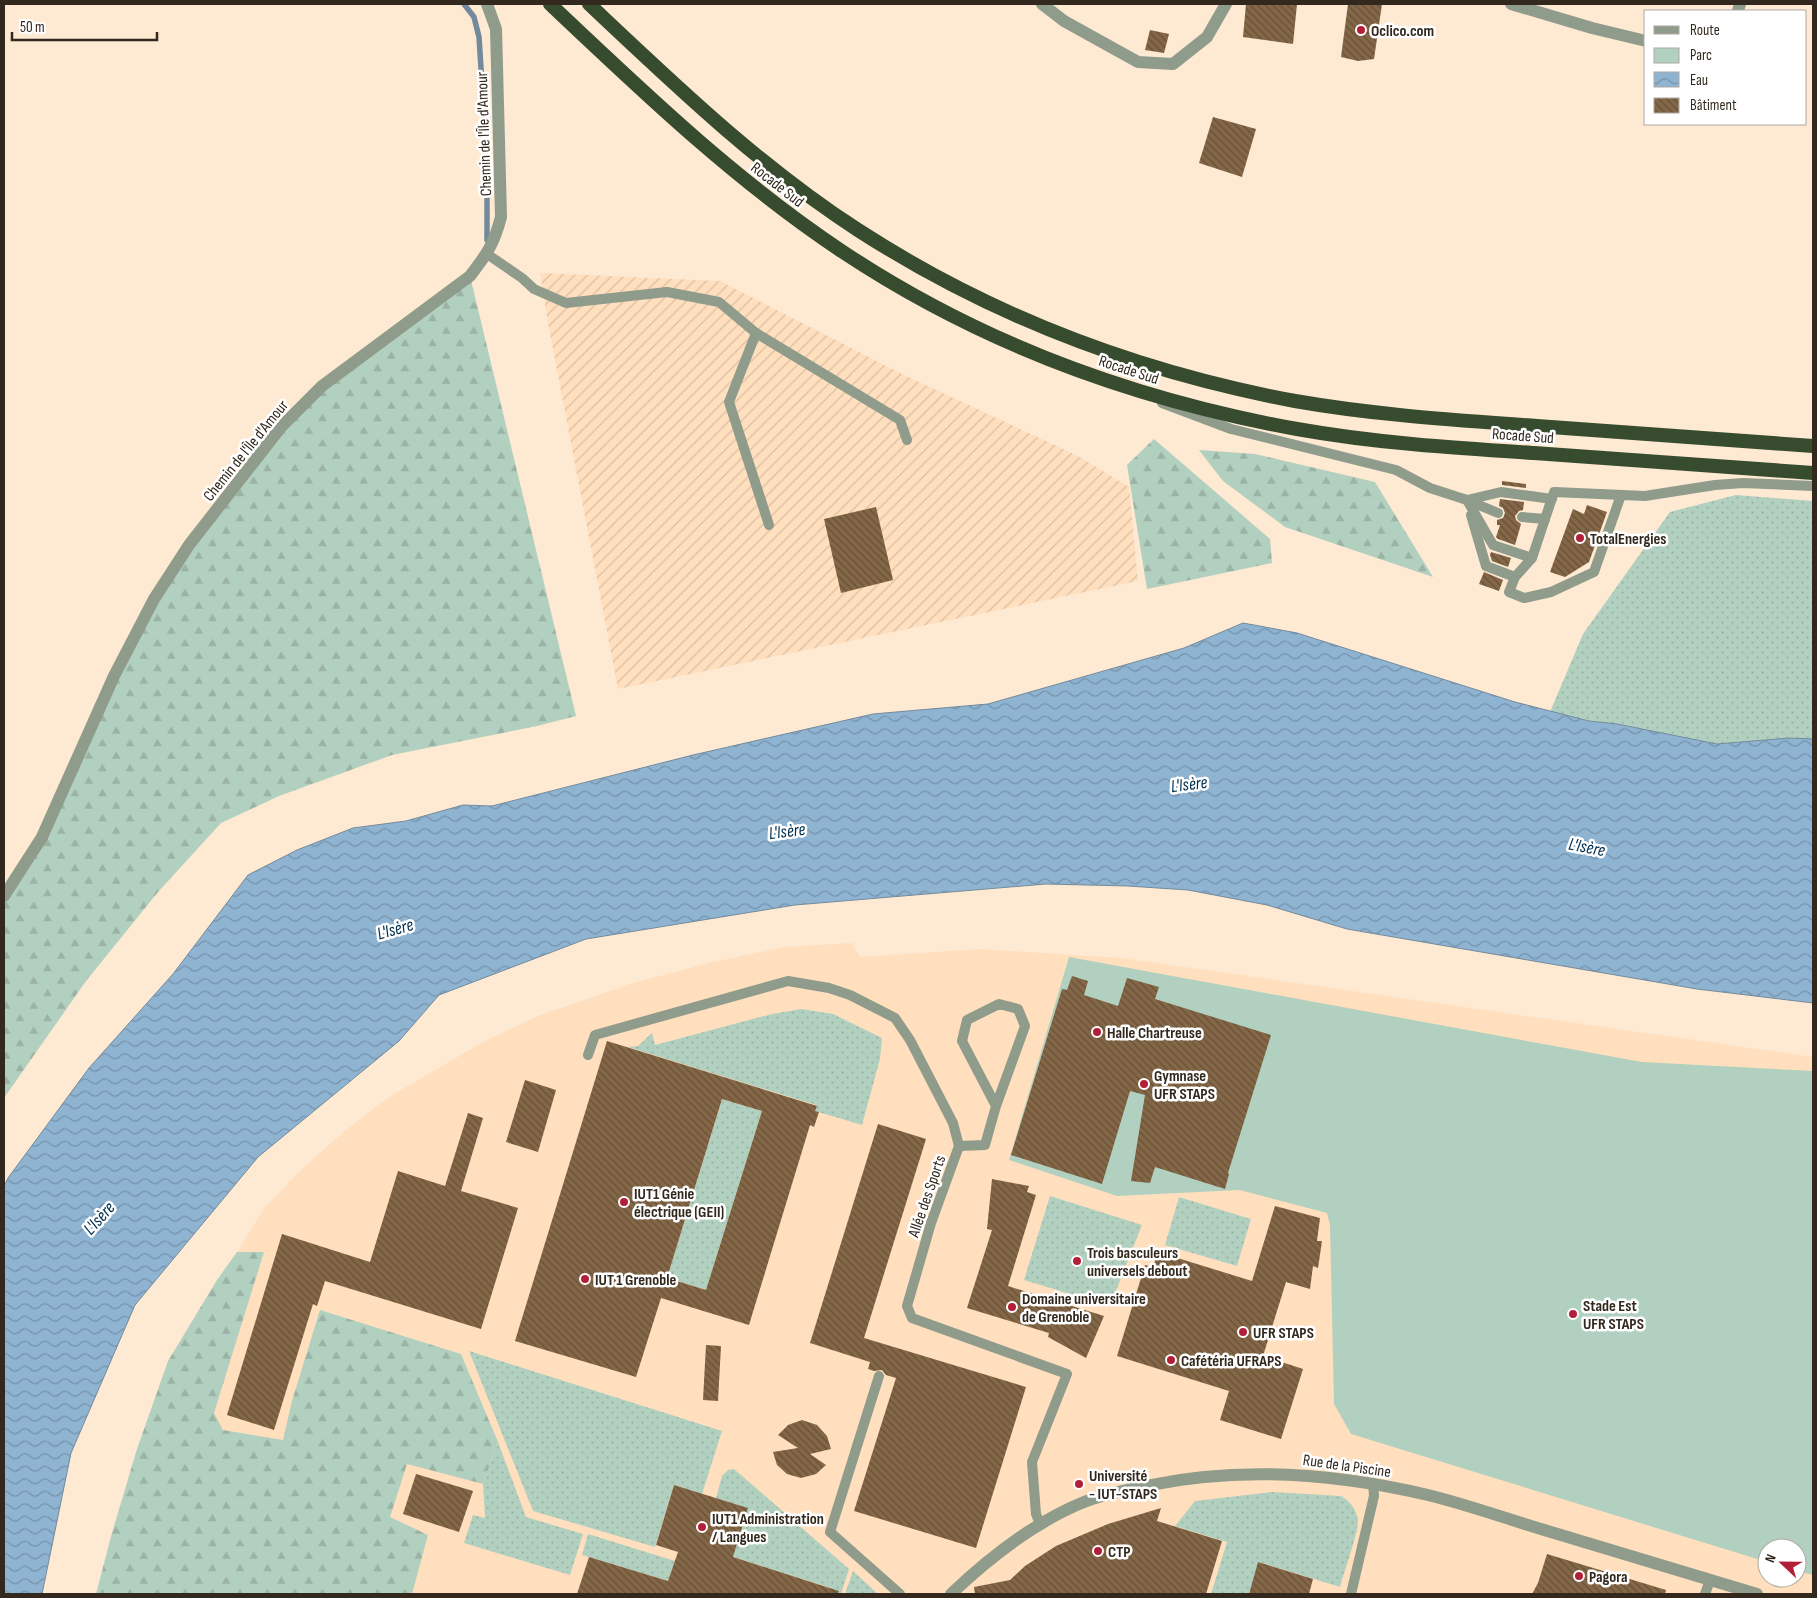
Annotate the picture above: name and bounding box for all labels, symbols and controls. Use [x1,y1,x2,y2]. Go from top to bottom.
scale bar [12,10,158,42]
legend [1644,10,1807,125]
text: 50 m [20,18,45,37]
text: Route [1690,21,1720,40]
place label: Oclico.com [1371,22,1434,41]
marker: Oclico.com [1355,24,1367,36]
text: Parc [1690,46,1712,65]
street label: Chemin de l'Île d'Amour [473,71,496,197]
text: Eau [1690,71,1708,90]
text: Bâtiment [1690,96,1737,115]
street label: Rocade Sud [747,159,807,212]
street label: Rocade Sud [1096,352,1161,389]
street label: Chemin de l'Île d'Amour [200,396,293,505]
street label: Rocade Sud [1491,425,1555,448]
place label: TotalEnergies [1590,530,1666,549]
marker: TotalEnergies [1574,532,1586,544]
water label: L'Isère [1169,772,1209,797]
water label: L'Isère [767,819,807,844]
water label: L'Isère [1567,834,1607,861]
water label: L'Isère [374,914,416,945]
place label: Halle Chartreuse [1107,1024,1202,1043]
marker: Halle Chartreuse [1091,1026,1103,1038]
place label: Gymnase UFR STAPS [1154,1067,1215,1104]
marker: Gymnase UFR STAPS [1138,1078,1150,1090]
street label: Allée des Sports [904,1153,950,1241]
place label: IUT1 Génie électrique (GEII) [634,1185,724,1222]
marker: IUT1 Génie électrique (GEII) [618,1196,630,1208]
water label: L'Isère [79,1198,120,1239]
place label: Trois basculeurs universels debout [1087,1244,1187,1281]
marker: Trois basculeurs universels debout [1071,1255,1083,1267]
place label: IUT 1 Grenoble [595,1271,676,1290]
marker: IUT 1 Grenoble [579,1273,591,1285]
place label: Domaine universitaire de Grenoble [1022,1290,1146,1327]
place label: Stade Est UFR STAPS [1583,1297,1644,1334]
marker: Domaine universitaire de Grenoble [1006,1301,1018,1313]
marker: Stade Est UFR STAPS [1567,1308,1579,1320]
place label: UFR STAPS [1253,1324,1314,1343]
marker: UFR STAPS [1237,1326,1249,1338]
place label: Cafétéria UFRAPS [1181,1352,1282,1371]
marker: Cafétéria UFRAPS [1165,1354,1177,1366]
street label: Rue de la Piscine [1302,1451,1392,1482]
place label: Université - IUT-STAPS [1089,1467,1157,1504]
marker: Université - IUT-STAPS [1073,1478,1085,1490]
place label: IUT1 Administration / Langues [712,1510,824,1547]
marker: IUT1 Administration / Langues [696,1521,708,1533]
north arrow [1757,1538,1807,1588]
place label: CTP [1108,1543,1130,1562]
marker: CTP [1092,1545,1104,1557]
text: N [1761,1552,1780,1565]
place label: Pagora [1589,1568,1627,1587]
marker: Pagora [1573,1570,1585,1582]

